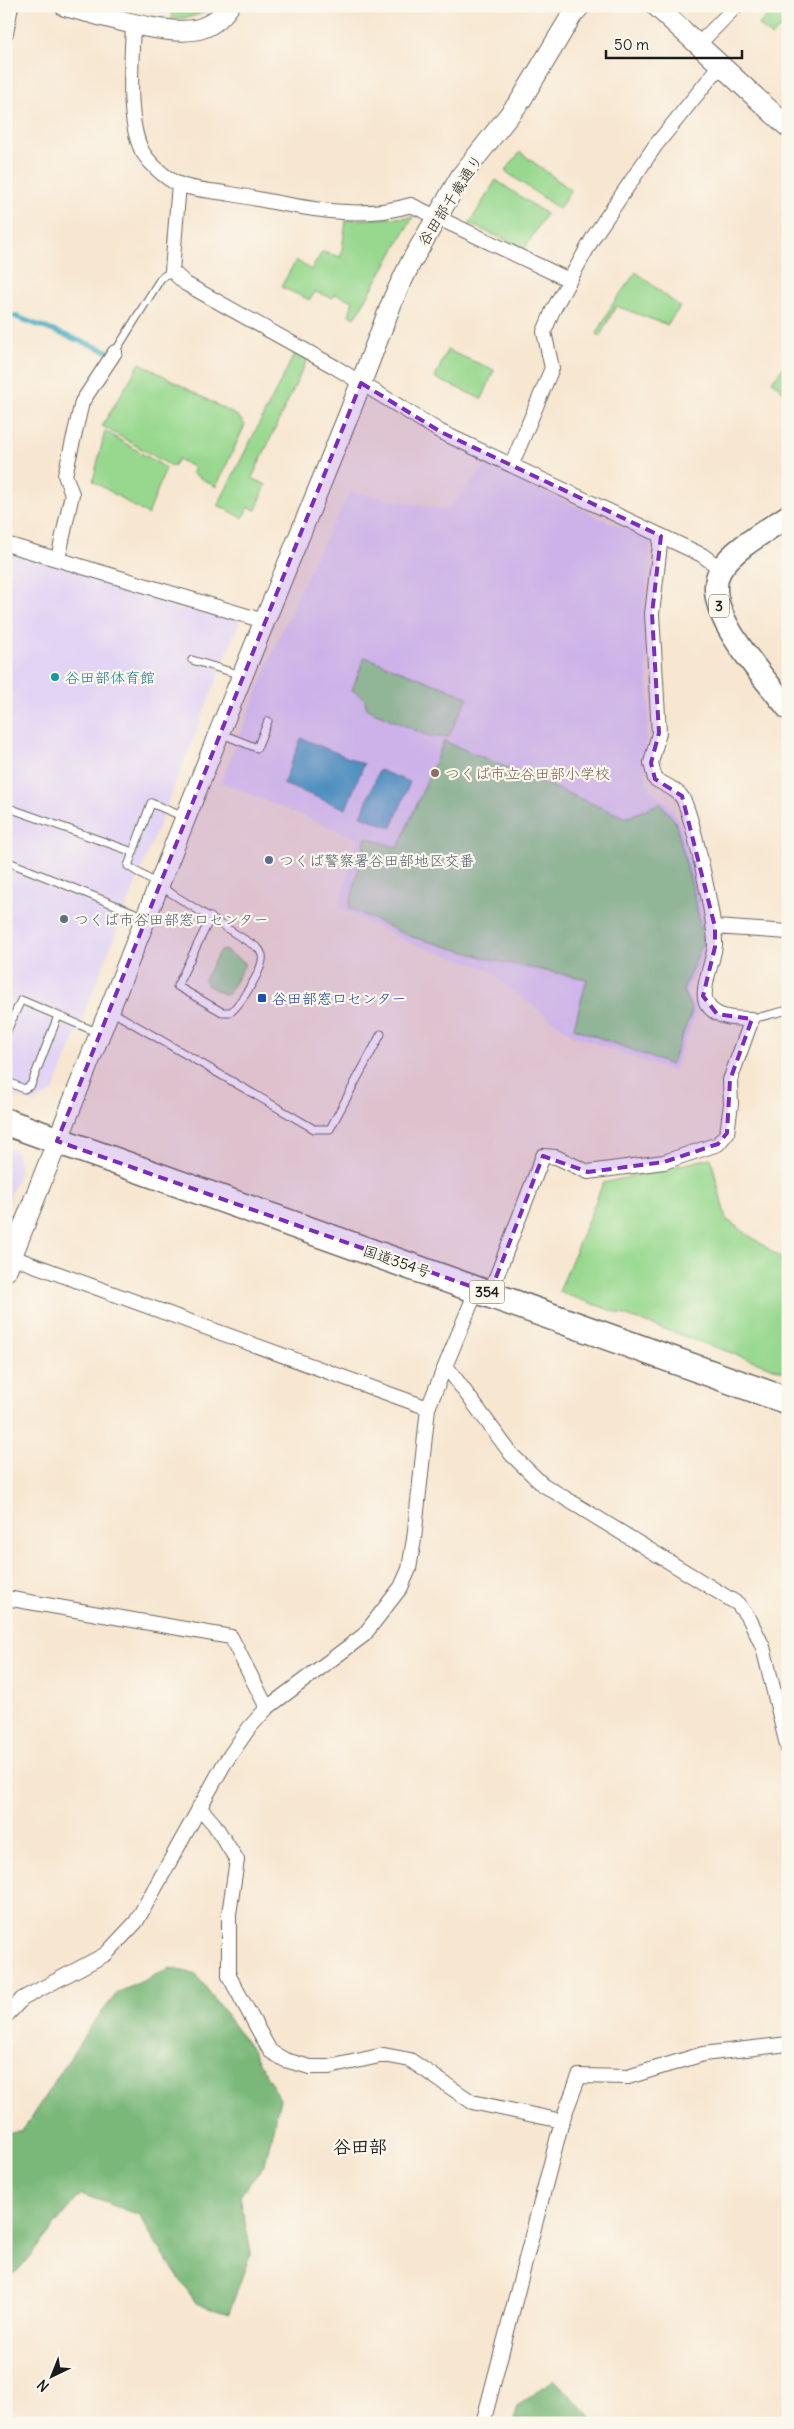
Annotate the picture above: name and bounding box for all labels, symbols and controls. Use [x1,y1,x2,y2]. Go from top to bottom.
scale bar [606,28,743,60]
text: 50 m [614,35,649,54]
street label: 谷田部千歳通り [413,151,487,249]
road number: 3 [709,594,729,618]
place label: 谷田部体育館 [65,668,155,687]
marker: 谷田部体育館 [49,671,61,683]
place label: つくば市立谷田部小学校 [445,764,610,783]
marker: つくば市立谷田部小学校 [429,767,441,779]
place label: つくば警察署谷田部地区交番 [279,851,474,870]
marker: つくば警察署谷田部地区交番 [263,854,275,866]
place label: つくば市谷田部窓口センター [74,910,268,929]
marker: つくば市谷田部窓口センター [58,913,70,925]
place label: 谷田部窓口センター [272,989,406,1008]
marker: 谷田部窓口センター [256,992,268,1004]
street label: 国道354号 [360,1240,434,1282]
road number: 354 [470,1280,504,1304]
district label: 谷田部 [333,2135,387,2158]
north arrow [28,2352,78,2402]
text: N [33,2376,53,2395]

